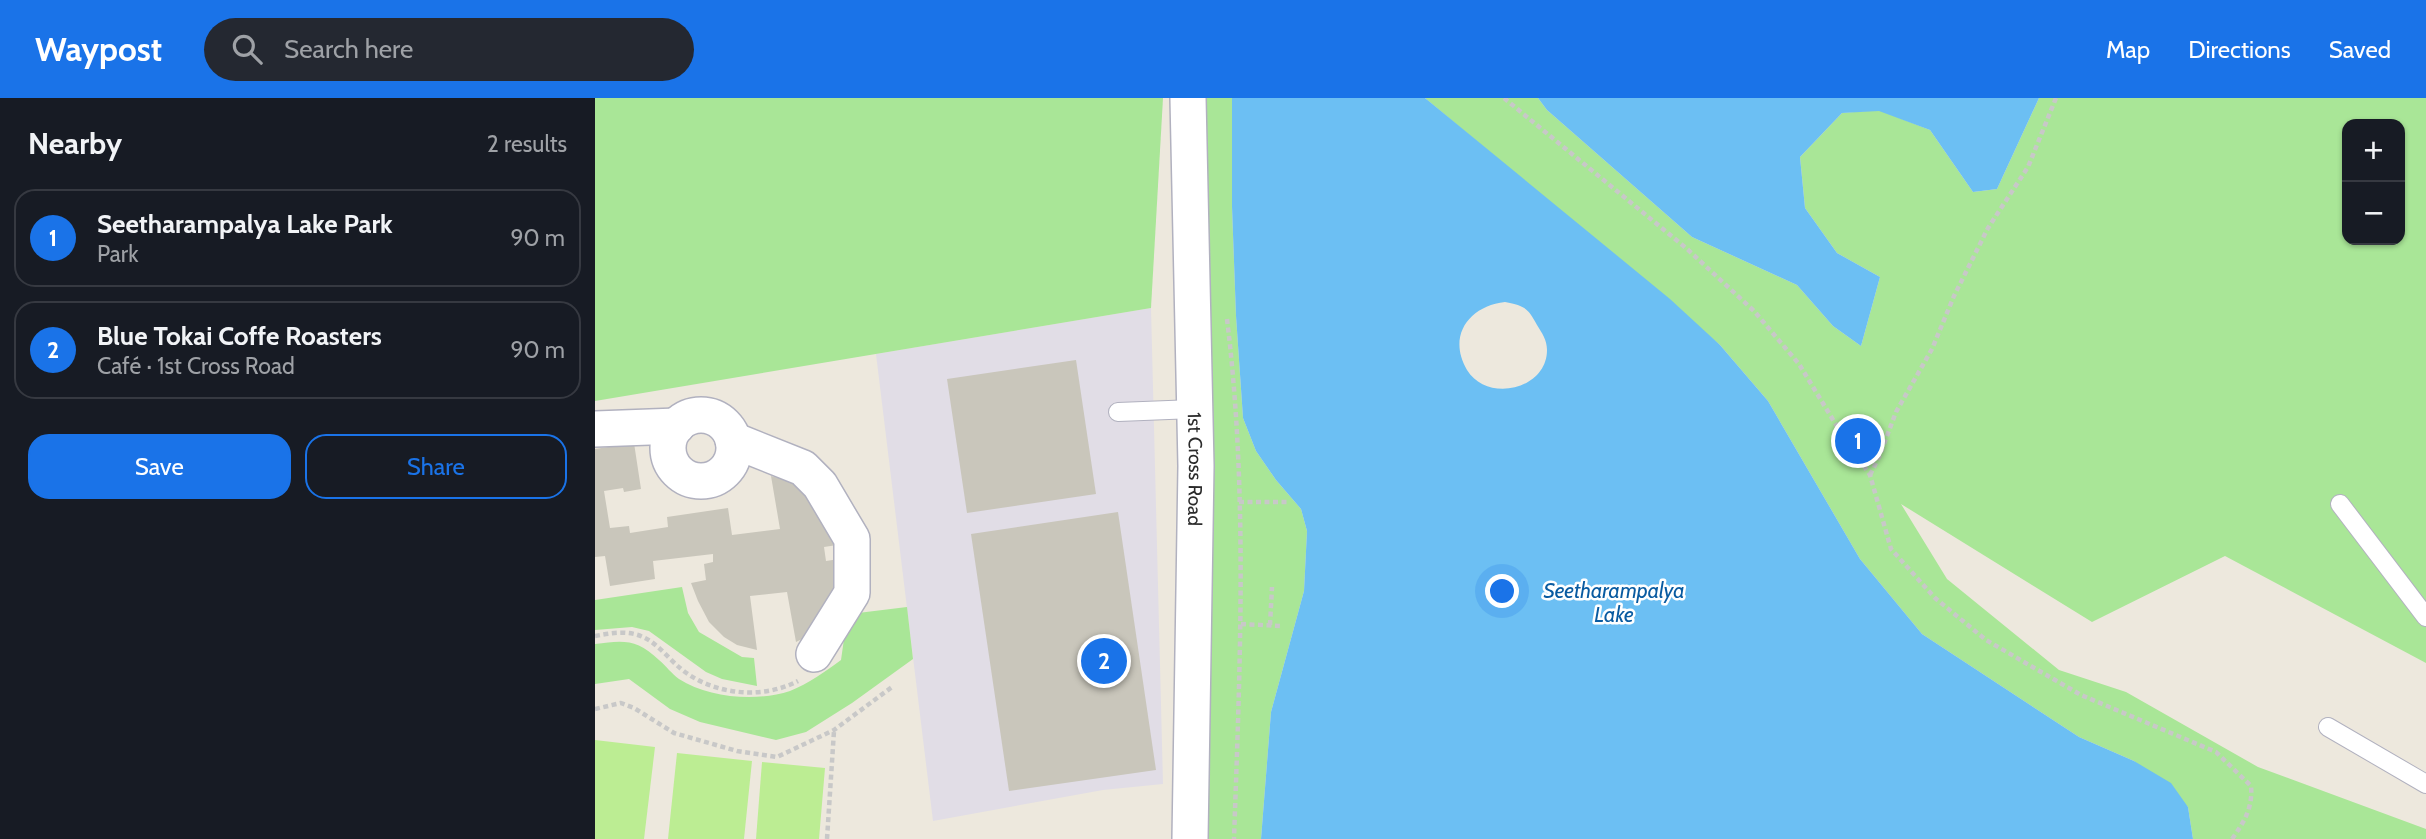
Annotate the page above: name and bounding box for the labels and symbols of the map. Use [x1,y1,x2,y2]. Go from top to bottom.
street label: 1st Cross Road [1183,412,1207,526]
pin: 1 [1835,415,1881,467]
your location [1485,574,1519,608]
water label: Seetharampalya Lake [1543,578,1685,627]
pin: 2 [1081,635,1127,687]

